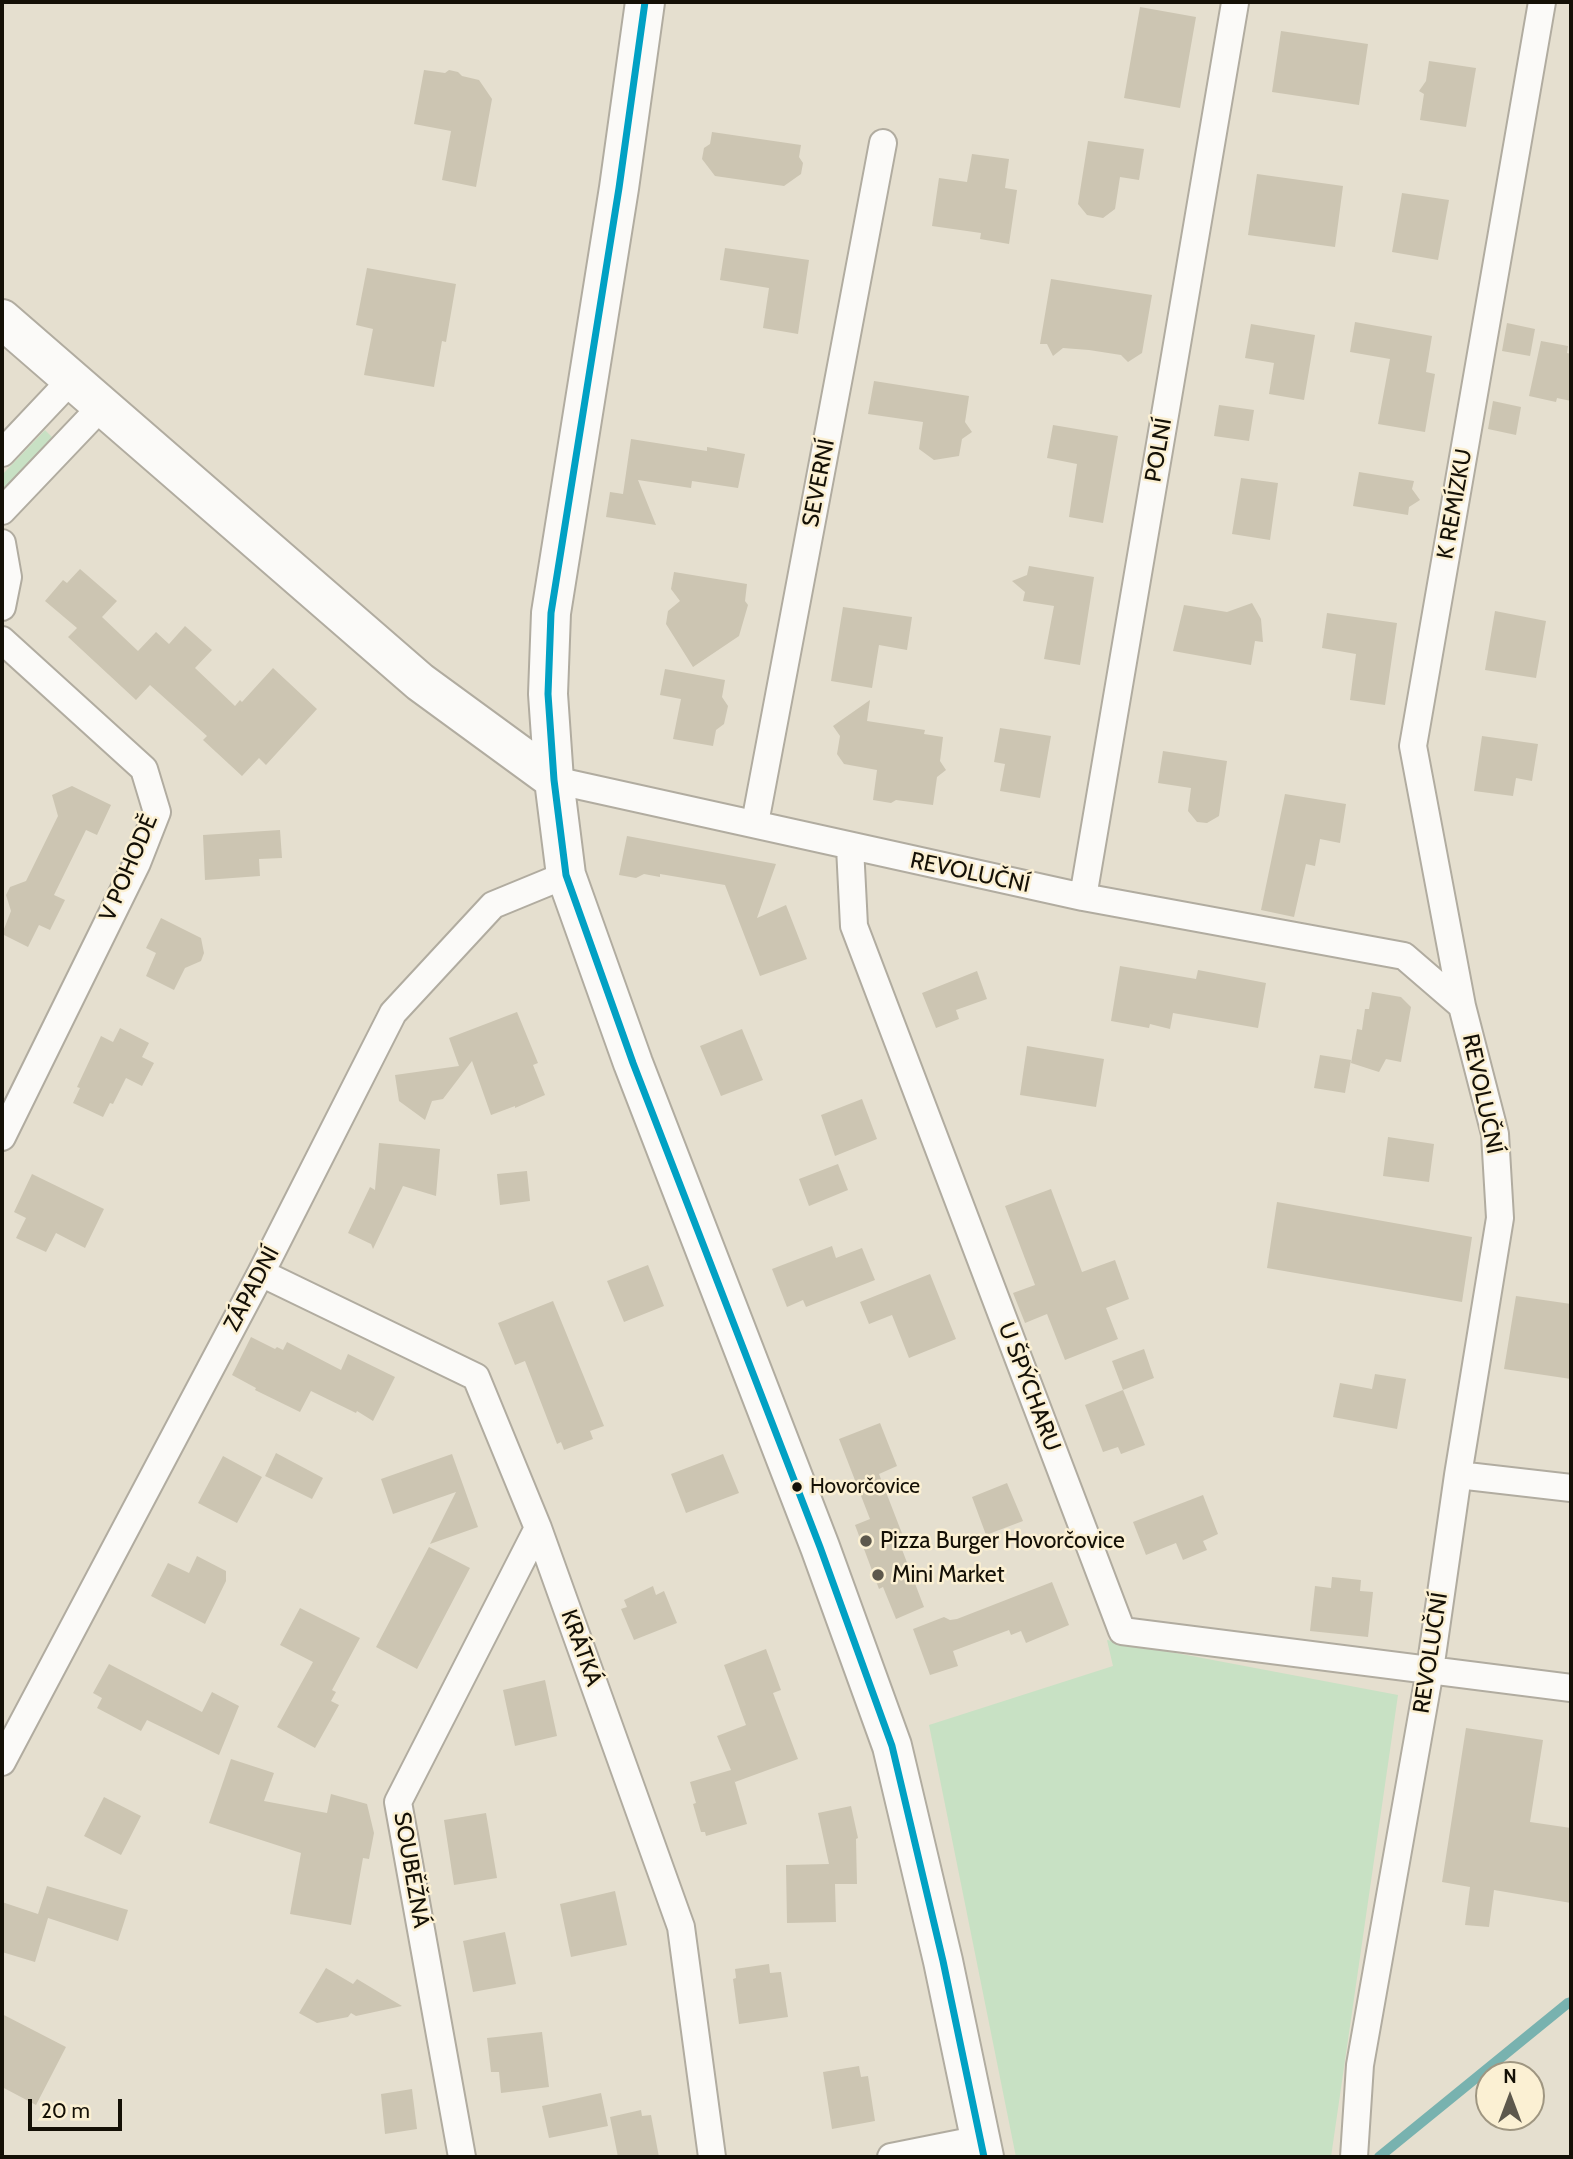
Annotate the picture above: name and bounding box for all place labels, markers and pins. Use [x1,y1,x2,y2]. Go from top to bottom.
place label: Hovorčovice [810,1474,920,1500]
marker: Hovorčovice [790,1480,804,1494]
place label: Pizza Burger Hovorčovice [880,1527,1125,1555]
marker: Pizza Burger Hovorčovice [858,1533,874,1549]
place label: Mini Market [892,1561,1004,1589]
marker: Mini Market [870,1567,886,1583]

